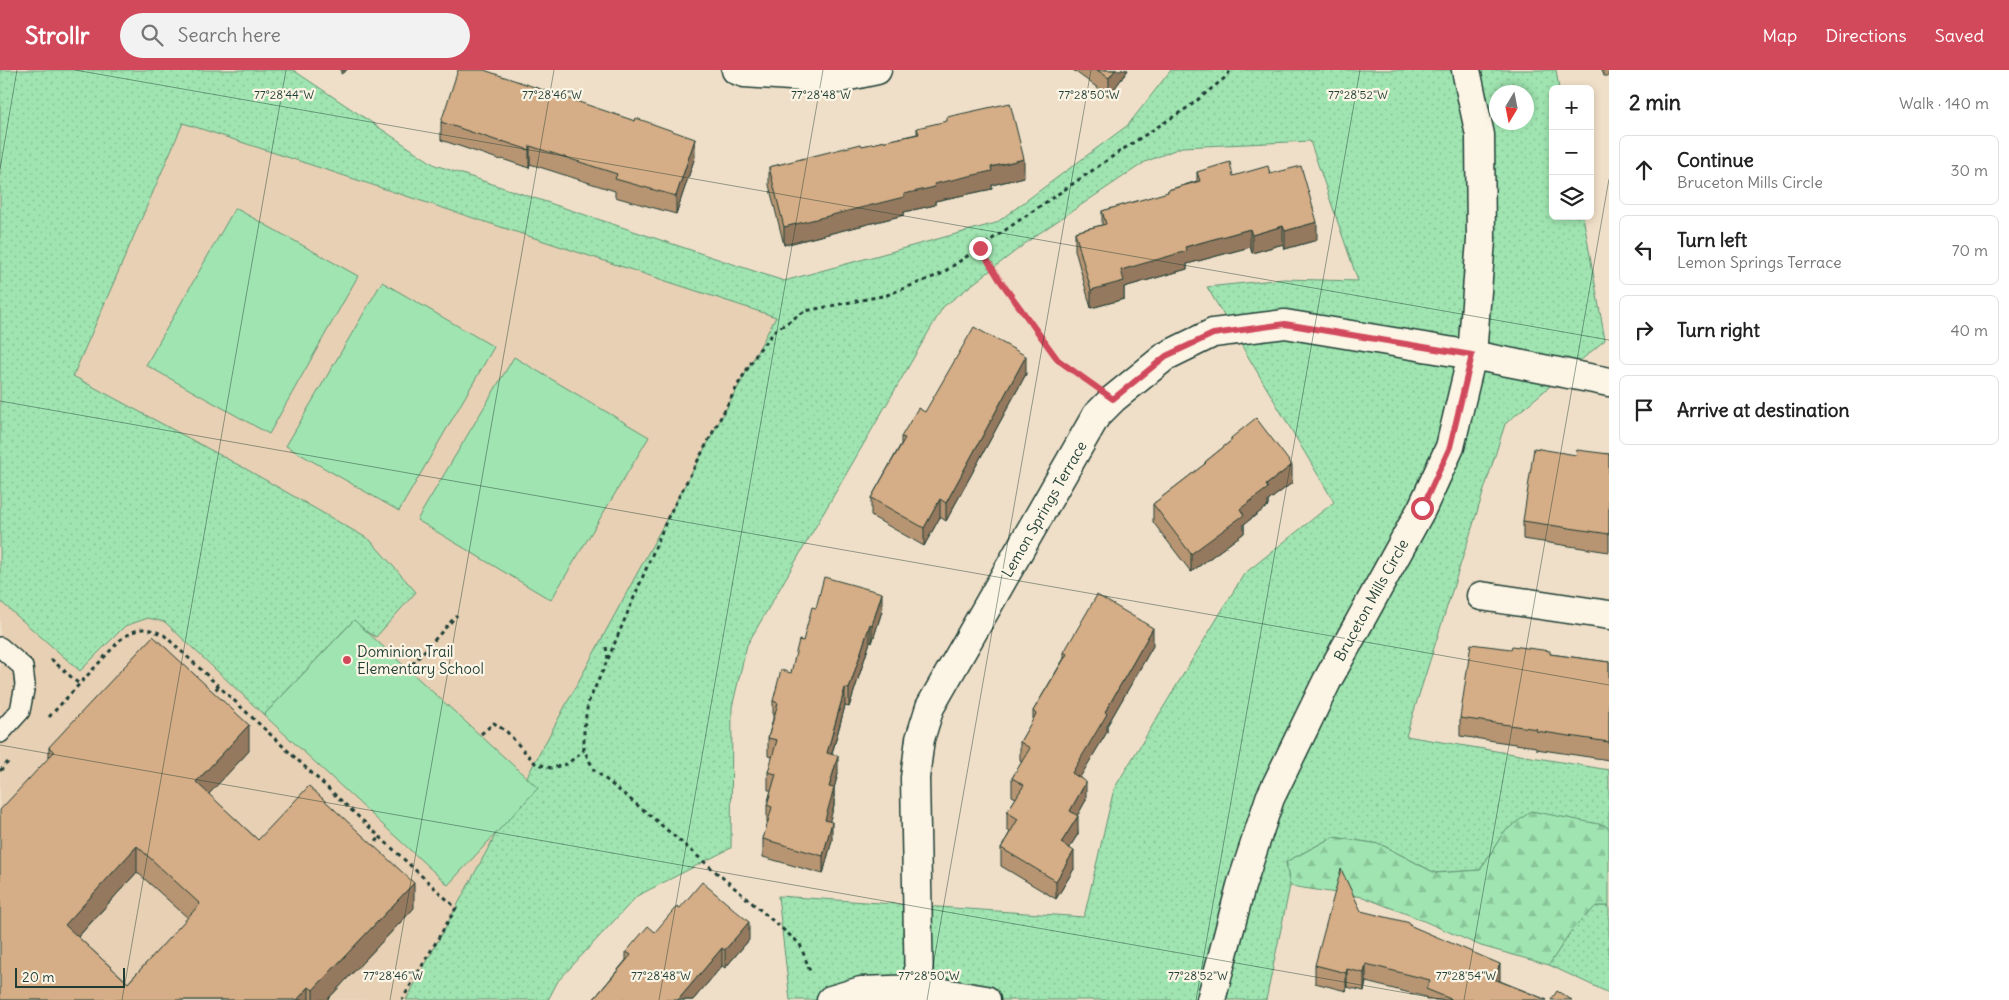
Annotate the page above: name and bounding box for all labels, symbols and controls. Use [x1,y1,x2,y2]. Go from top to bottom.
search box [120,13,470,58]
text: Strollr [25,20,90,50]
icon: search [138,21,166,49]
text: Search here [178,23,281,47]
text: Map [1762,24,1797,47]
text: Directions [1825,24,1907,47]
text: Saved [1935,24,1984,47]
north arrow [1489,85,1534,130]
map controls [1549,85,1594,220]
button: + [1549,85,1594,130]
text: 77°28'44"W [254,87,314,102]
text: 77°28'46"W [522,87,582,102]
text: 77°28'48"W [791,87,851,102]
text: 77°28'50"W [1058,87,1120,102]
text: 77°28'52"W [1328,87,1388,102]
text: 2 min [1629,89,1681,116]
text: Walk · 140 m [1899,93,1989,113]
button: − [1549,130,1594,175]
text: Continue [1677,148,1754,172]
icon: ahead [1630,156,1658,184]
text: 30 m [1951,160,1988,180]
text: Bruceton Mills Circle [1677,172,1823,192]
button: layers [1549,175,1594,220]
text: Turn left [1677,228,1747,252]
icon: left [1630,236,1658,264]
route end [969,237,992,260]
text: 70 m [1952,240,1988,260]
text: Lemon Springs Terrace [1677,252,1842,272]
icon: right [1630,316,1658,344]
text: Turn right [1677,318,1760,342]
text: 40 m [1950,320,1988,340]
icon: arrive [1630,396,1658,424]
text: Arrive at destination [1677,398,1850,422]
street label: Lemon Springs Terrace [997,437,1091,581]
route start [1411,497,1434,520]
street label: Bruceton Mills Circle [1330,536,1412,664]
place label: Dominion Trail Elementary School [357,642,484,678]
marker: Dominion Trail Elementary School [341,654,353,666]
scale bar [15,965,125,988]
text: 20 m [22,968,55,986]
text: 77°28'46"W [363,968,423,983]
text: 77°28'48"W [631,968,691,983]
text: 77°28'50"W [898,968,960,983]
text: 77°28'52"W [1168,968,1228,983]
text: 77°28'54"W [1436,968,1496,983]

